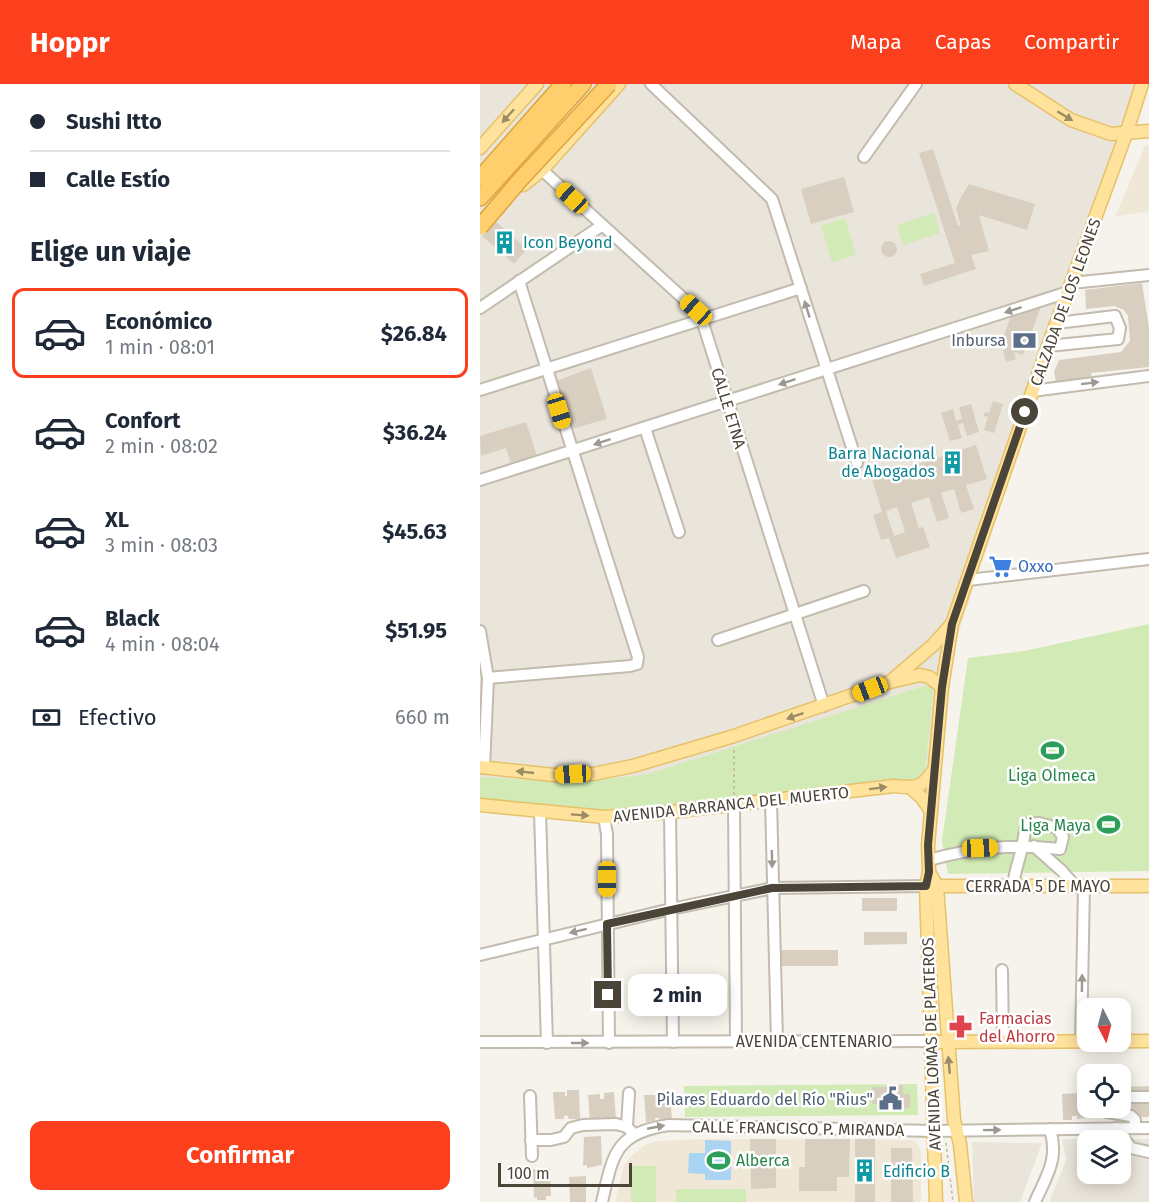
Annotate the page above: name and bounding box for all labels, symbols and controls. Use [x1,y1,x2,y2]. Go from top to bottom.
text: Hoppr [30,26,110,59]
text: Mapa [850,29,902,55]
text: Capas [935,29,991,55]
text: Compartir [1024,29,1119,55]
text: Sushi Itto [66,108,162,135]
one-way arrow [502,108,515,123]
one-way arrow [1057,110,1073,121]
text: Calle Estío [66,166,170,193]
car [553,179,591,217]
street label: CALZADA DE LOS LEONES [1026,215,1105,389]
building icon: Icon Beyond [492,229,518,255]
place label: Icon Beyond [523,233,613,252]
text: Elige un viaje [30,236,191,268]
car [677,291,715,329]
one-way arrow [802,300,812,318]
icon: car [33,306,87,360]
one-way arrow [1004,306,1022,315]
text: Económico [105,308,212,335]
text: $26.84 [381,320,447,347]
bank icon: Inbursa [1011,327,1037,353]
place label: Inbursa [951,331,1006,350]
text: 1 min · 08:01 [105,335,215,359]
street label: CALLE ETNA [707,365,750,452]
one-way arrow [778,378,796,388]
one-way arrow [1081,379,1100,388]
car [545,391,573,431]
route start [1011,398,1038,425]
icon: car [33,405,87,459]
text: Confort [105,407,181,434]
text: $36.24 [383,419,447,446]
text: 2 min · 08:02 [105,434,218,458]
one-way arrow [593,438,611,447]
place label: Barra Nacional de Abogados [828,444,935,481]
building icon: Barra Nacional de Abogados [940,449,966,475]
icon: car [33,504,87,558]
text: XL [105,506,129,533]
text: $45.63 [382,518,447,545]
text: 3 min · 08:03 [105,533,218,557]
supermarket icon: Oxxo [987,553,1013,579]
place label: Oxxo [1018,557,1054,576]
icon: car [33,603,87,657]
text: Black [105,605,160,632]
text: $51.95 [385,617,447,644]
text: 4 min · 08:04 [105,632,220,656]
car [850,674,890,704]
icon: cash [30,701,63,734]
text: Efectivo [78,704,157,731]
text: 660 m [395,705,450,729]
one-way arrow [786,711,804,721]
sports icon: Liga Olmeca [1039,737,1065,763]
car [555,764,591,784]
place label: Liga Olmeca [1008,766,1096,785]
one-way arrow [515,767,534,777]
street label: AVENIDA BARRANCA DEL MUERTO [612,783,850,826]
one-way arrow [869,783,888,793]
one-way arrow [571,810,590,820]
sports icon: Liga Maya [1096,812,1122,838]
place label: Liga Maya [1020,816,1091,835]
car [962,838,998,858]
one-way arrow [767,850,777,869]
car [598,861,616,897]
street label: CERRADA 5 DE MAYO [965,877,1111,896]
one-way arrow [569,926,587,936]
street label: AVENIDA LOMAS DE PLATEROS [918,937,945,1151]
callout: 2 min [629,974,728,1016]
one-way arrow [1078,974,1087,993]
route end [594,981,621,1008]
text: 2 min [653,983,702,1007]
north arrow [1077,998,1131,1052]
map controls [1077,998,1131,1184]
place label: Farmacias del Ahorro [979,1009,1055,1046]
pharmacy icon: Farmacias del Ahorro [948,1014,974,1040]
street label: AVENIDA CENTENARIO [736,1032,892,1051]
one-way arrow [571,1038,590,1048]
one-way arrow [944,1056,954,1075]
button: locate [1077,1064,1131,1118]
public building icon: Pilares Eduardo del Río "Rius" [878,1086,904,1112]
place label: Pilares Eduardo del Río "Rius" [657,1090,873,1109]
street label: CALLE FRANCISCO P. MIRANDA [692,1117,905,1140]
button: Confirmar [30,1121,450,1190]
one-way arrow [646,1122,665,1131]
one-way arrow [982,1125,1001,1134]
button: layers [1077,1130,1131,1184]
sports icon: Alberca [705,1147,731,1173]
place label: Alberca [736,1151,790,1170]
building icon: Edificio B [852,1158,878,1184]
scale bar [498,1160,632,1188]
place label: Edificio B [883,1162,950,1181]
text: 100 m [507,1164,550,1183]

